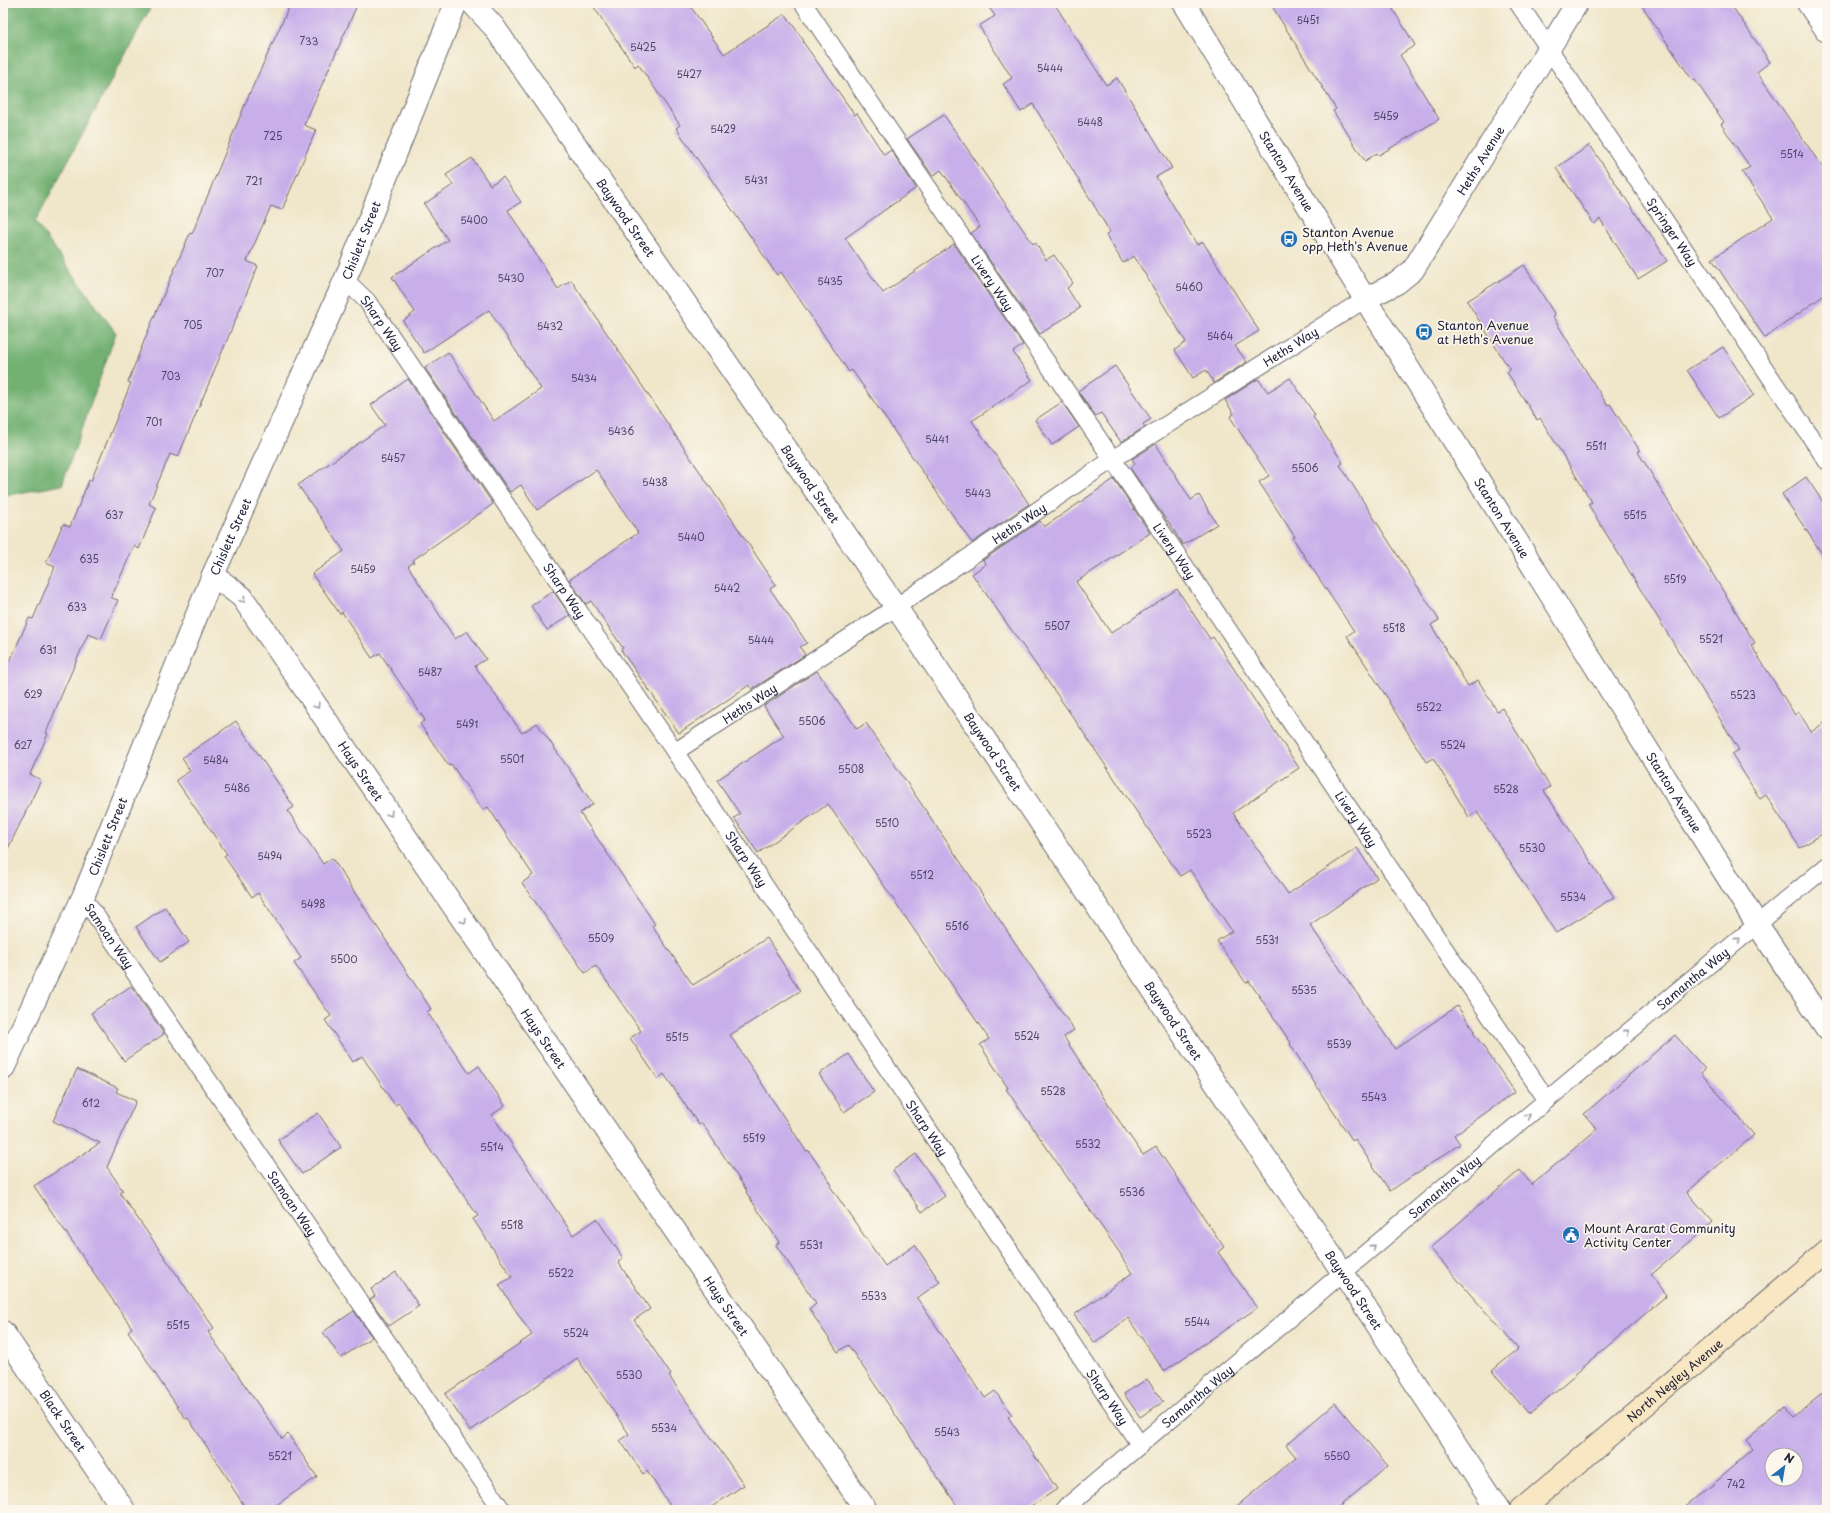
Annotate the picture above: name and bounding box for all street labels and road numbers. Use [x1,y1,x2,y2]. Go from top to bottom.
street label: Heths Avenue [1452,122,1509,198]
street label: Stanton Avenue [1255,127,1319,215]
street label: Baywood Street [592,174,660,260]
street label: Springer Way [1643,194,1702,270]
street label: Chislett Street [337,198,385,282]
street label: Livery Way [967,251,1018,315]
street label: Sharp Way [357,291,408,355]
street label: Heths Way [1259,322,1321,371]
street label: Baywood Street [777,440,844,527]
street label: Stanton Avenue [1470,474,1534,562]
street label: Chislett Street [205,495,255,578]
street label: Heths Way [988,498,1050,548]
street label: Livery Way [1149,519,1200,583]
street label: Sharp Way [539,559,590,622]
street label: Heths Way [718,679,780,728]
street label: Baywood Street [960,708,1026,795]
street label: Hays Street [334,737,388,805]
street label: Stanton Avenue [1642,748,1707,836]
street label: Livery Way [1331,787,1382,851]
street label: Chislett Street [84,794,131,878]
street label: Sharp Way [721,827,772,890]
street label: Samoan Way [81,899,138,972]
street label: Samantha Way [1653,943,1733,1014]
street label: Baywood Street [1140,977,1207,1064]
street label: Hays Street [517,1005,571,1072]
street label: Sharp Way [902,1096,953,1159]
street label: Samantha Way [1404,1151,1484,1222]
street label: Samoan Way [263,1167,321,1240]
street label: Baywood Street [1321,1246,1387,1333]
street label: Hays Street [700,1272,753,1340]
street label: North Negley Avenue [1623,1334,1727,1426]
street label: Samantha Way [1157,1360,1237,1432]
street label: Sharp Way [1082,1365,1133,1429]
street label: Black Street [36,1386,91,1455]

